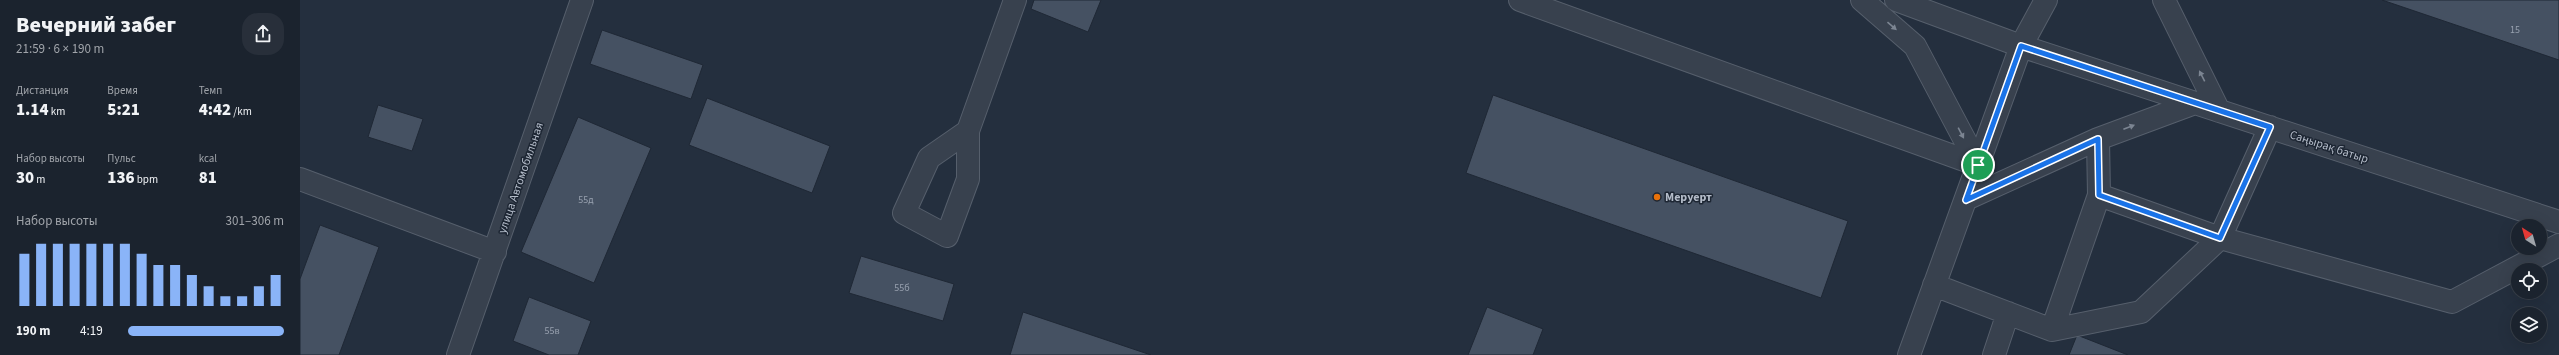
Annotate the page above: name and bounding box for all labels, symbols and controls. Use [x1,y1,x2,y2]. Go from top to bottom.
text: Вечерний забег [16,9,176,41]
button: share [242,13,284,55]
one-way arrow [1886,21,1897,30]
house number: 15 [2510,23,2520,37]
text: 21:59 · 6 × 190 m [16,40,104,58]
one-way arrow [2199,70,2205,82]
text: Дистанция [16,83,69,98]
text: Время [107,83,138,98]
text: Темп [199,83,222,98]
text: 1.14 [16,98,49,122]
text: 5:21 [107,98,140,122]
text: 4:42 [199,98,231,122]
text: km [49,104,65,119]
text: /km [231,104,252,119]
street label: улица Автомобильная [494,120,548,236]
one-way arrow [2124,124,2136,130]
street label: Саңырақ батыр [2287,126,2371,168]
one-way arrow [1958,127,1965,139]
pin [1961,148,1995,182]
text: Набор высоты [16,151,85,166]
text: Пульс [107,151,136,166]
text: kcal [199,151,217,166]
icon: arrive [1967,154,1989,176]
text: 30 [16,166,34,190]
text: 136 [107,166,135,190]
text: 81 [199,166,217,190]
text: m [34,172,45,187]
text: bpm [135,172,158,187]
place label: Меруерт [1665,189,1712,206]
marker: Меруерт [1652,192,1662,202]
house number: 55д [578,193,594,207]
text: Набор высоты [16,212,98,230]
text: 301–306 m [226,212,284,230]
north arrow [2511,219,2547,255]
map controls [2511,219,2547,343]
button: locate [2511,263,2547,299]
house number: 55б [894,281,910,295]
button: layers [2511,307,2547,343]
text: 190 m [16,322,50,340]
text: 4:19 [80,322,103,340]
house number: 55в [544,324,560,338]

